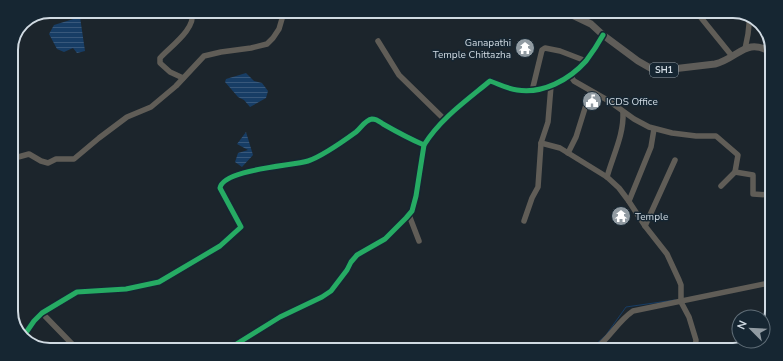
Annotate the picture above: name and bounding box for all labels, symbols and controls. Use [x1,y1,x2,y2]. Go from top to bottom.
place label: Ganapathi Temple Chittazha [433,36,511,62]
temple icon: Ganapathi Temple Chittazha [514,37,536,59]
road number: SH1 [650,63,678,77]
public building icon: ICDS Office [581,90,603,112]
place label: ICDS Office [606,95,658,109]
temple icon: Temple [610,205,632,227]
place label: Temple [635,210,668,224]
north arrow [731,309,771,349]
text: N [734,318,751,332]

